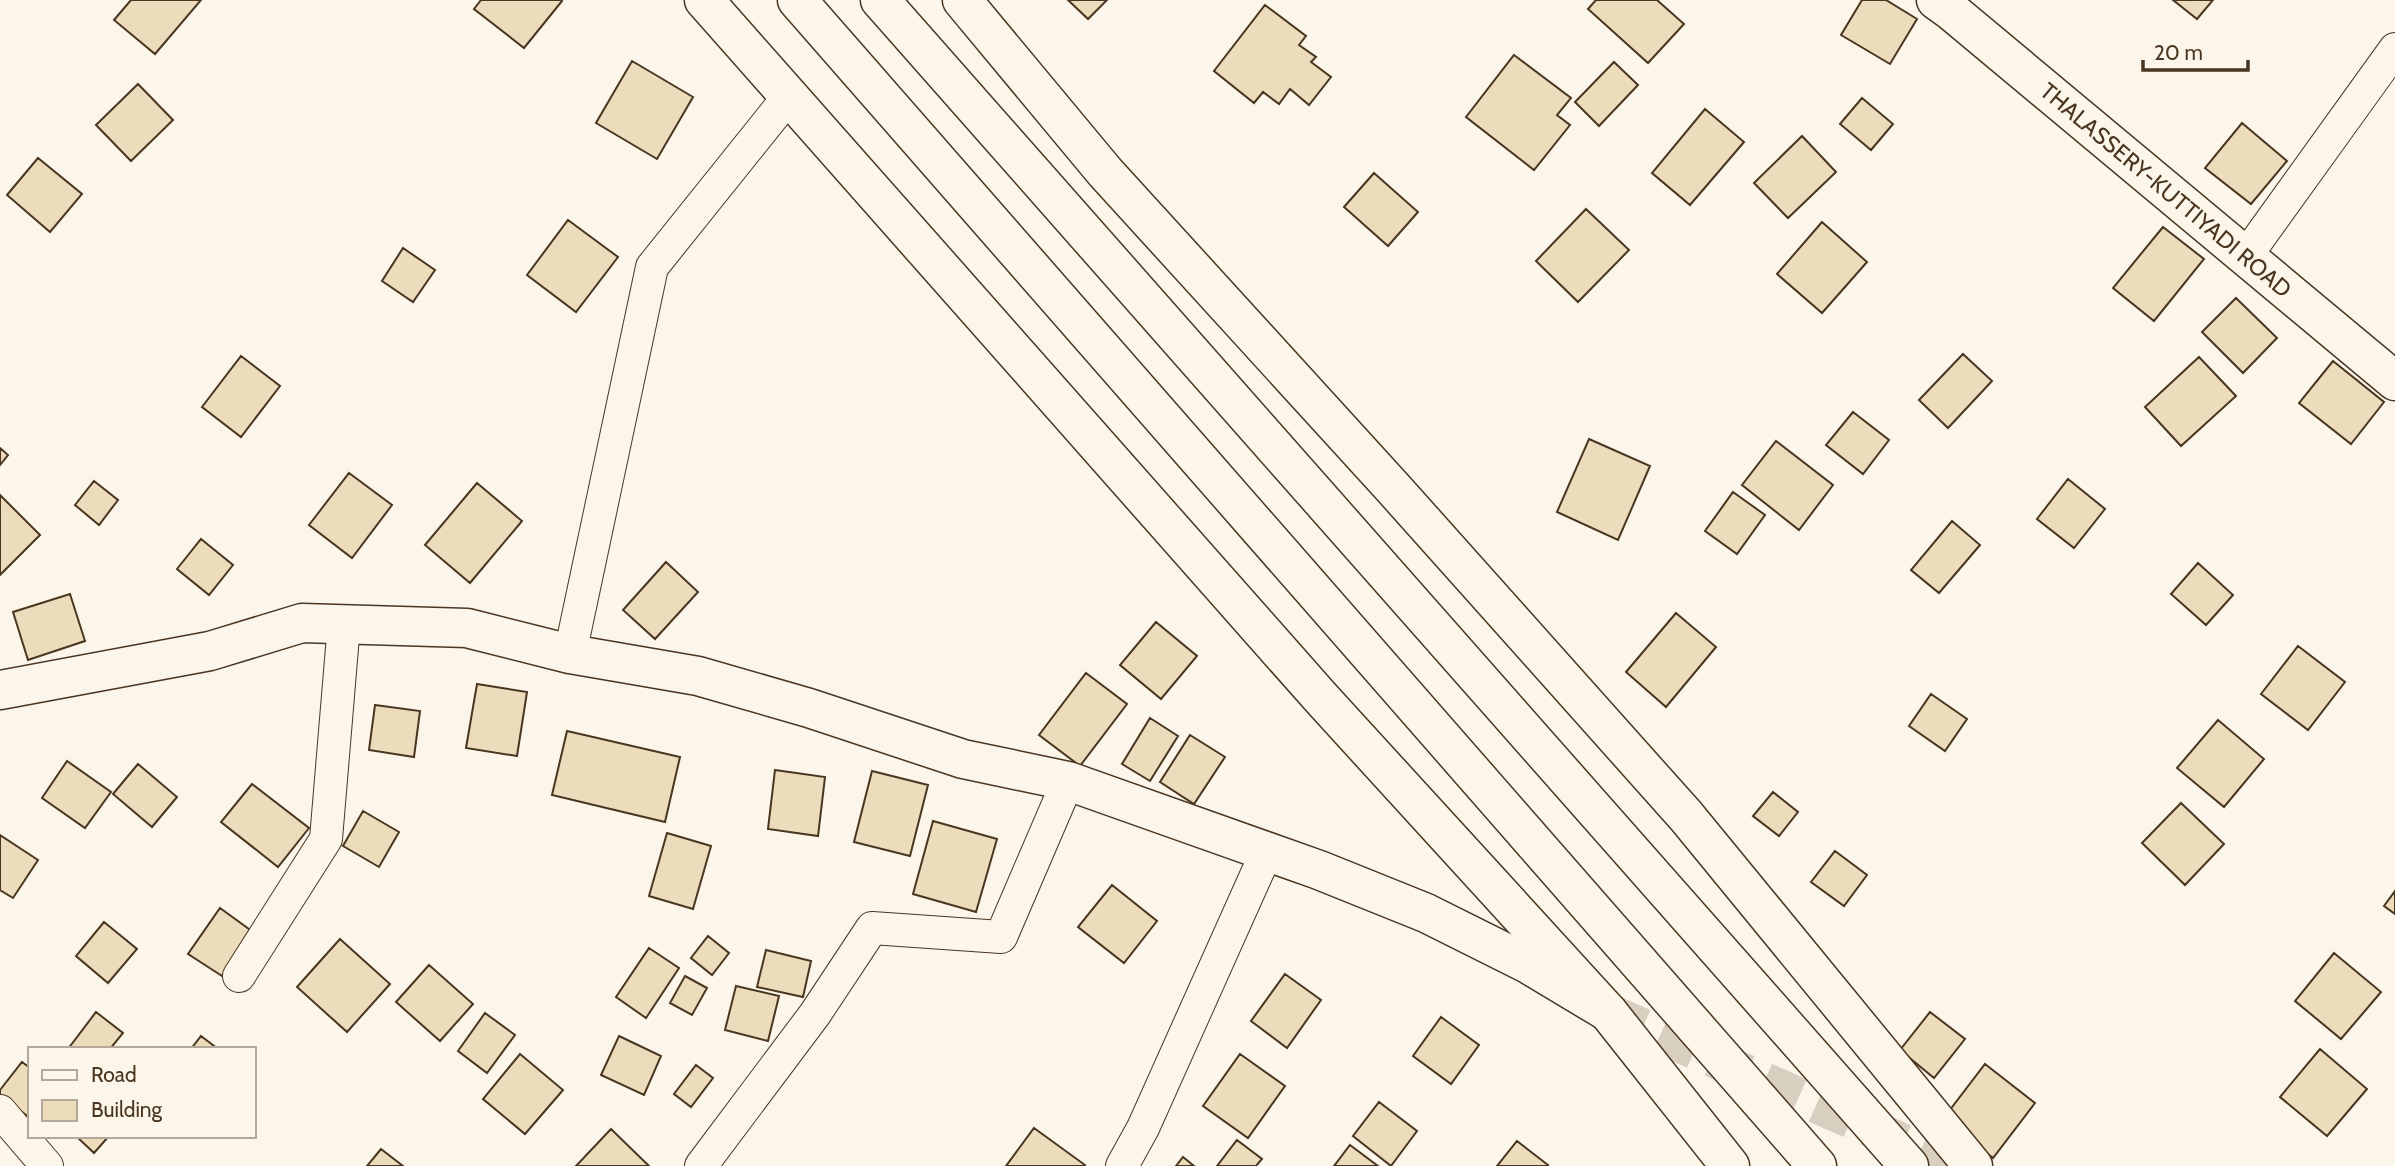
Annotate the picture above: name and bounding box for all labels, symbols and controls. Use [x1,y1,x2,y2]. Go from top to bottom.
scale bar [2143,28,2248,72]
text: 20 m [2154,40,2203,65]
street label: THALASSERY-KUTTIYADI ROAD [2035,77,2297,303]
legend [28,1047,256,1138]
text: Road [91,1062,137,1087]
text: Building [91,1097,163,1122]

